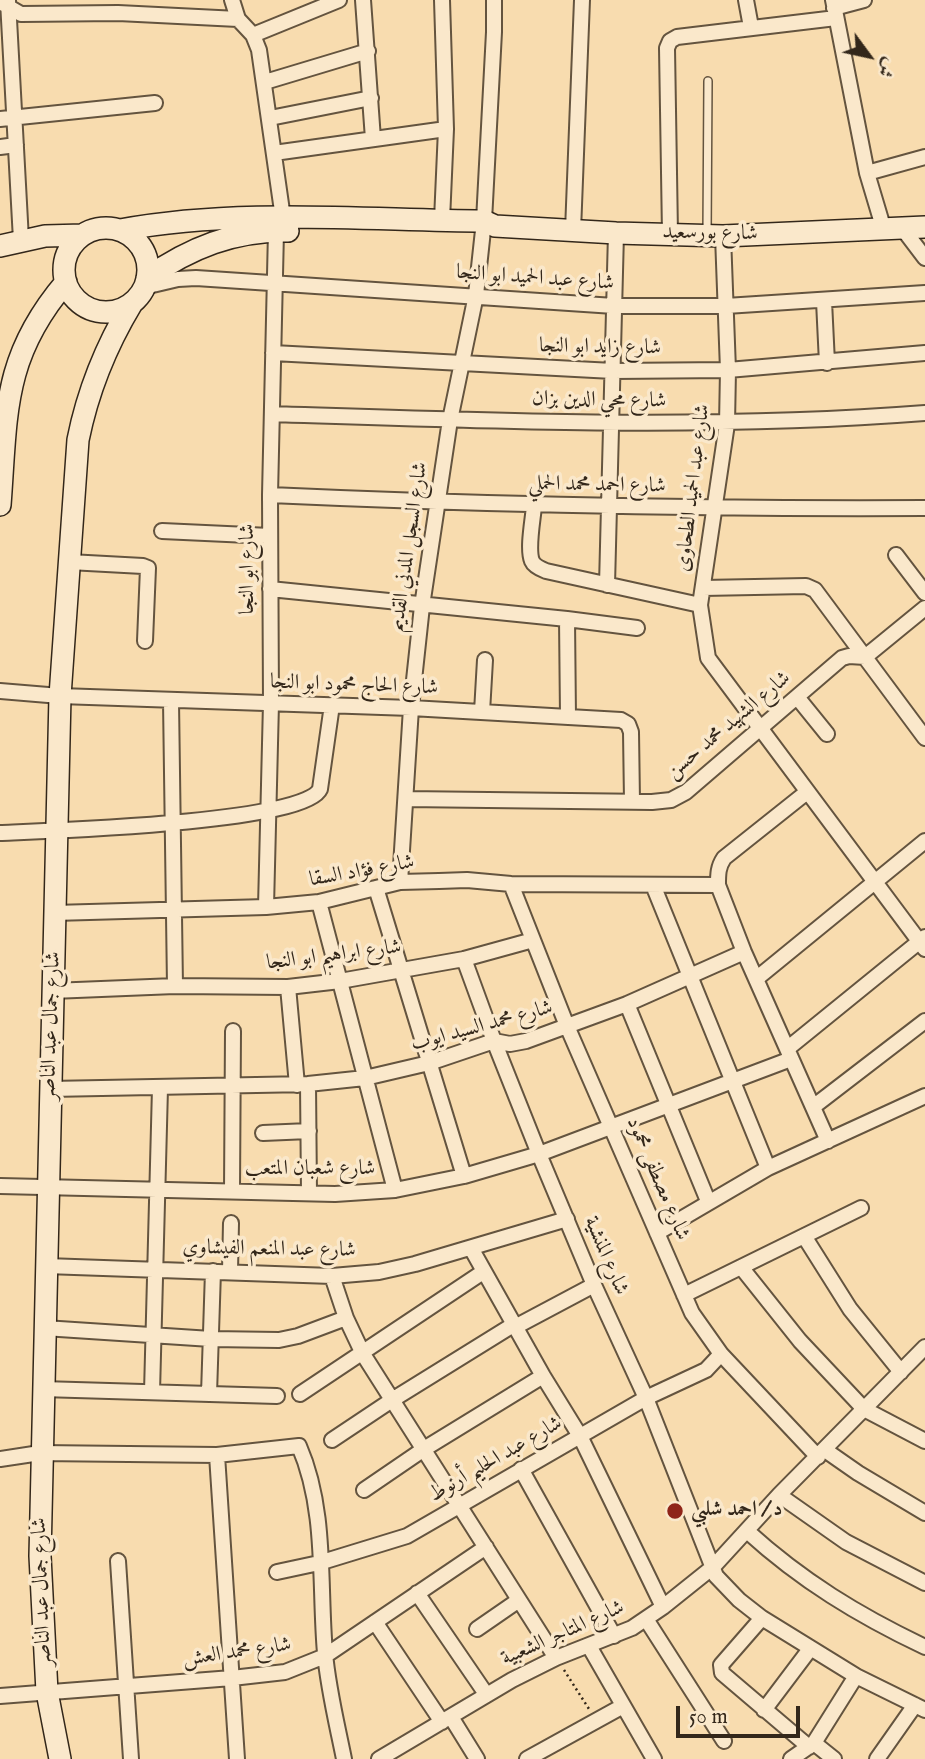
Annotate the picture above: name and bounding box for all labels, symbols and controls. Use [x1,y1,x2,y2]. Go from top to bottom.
north arrow [834,21,904,91]
text: ش [871,53,902,82]
street label: شارع بورسعيد [662,221,758,247]
street label: شارع عبد الحميد ابو النجا [455,261,615,297]
street label: شارع زايد ابو النجا [539,334,661,362]
street label: شارع محي الدين بزان [532,387,666,415]
street label: شارع عبد الحميد الطحاوى [671,403,717,573]
street label: شارع السجل المدني القديم [386,461,434,633]
street label: شارع احمد محمد الحملي [528,472,666,500]
street label: شارع ابو النجا [236,524,262,614]
street label: شارع الشهيد محمد حسن [662,667,796,785]
street label: شارع الحاج محمود ابو النجا [269,670,439,702]
street label: شارع فؤاد السقا [308,850,416,894]
street label: شارع ابراهيم ابو النجا [265,935,403,977]
street label: شارع جمال عبد الناصر [37,951,67,1101]
street label: شارع محمد السيد ايوب [408,996,556,1058]
street label: شارع مصطفى محمود [620,1114,694,1244]
street label: شارع شعبان المتعب [245,1157,375,1183]
street label: شارع المنشية [577,1213,633,1299]
street label: شارع عبد المنعم الفيشاوي [182,1236,356,1264]
street label: شارع عبد الحليم أرنوط [425,1412,567,1508]
place label: د / احمد شلبي [691,1498,782,1524]
marker: د / احمد شلبي [665,1501,685,1521]
street label: شارع جمال عبد الناصر [28,1517,58,1667]
street label: شارع المتاجر الشعبية [498,1596,628,1672]
street label: شارع محمد العش [181,1633,293,1673]
scale bar [680,1692,804,1736]
text: 50 m [689,1704,728,1731]

